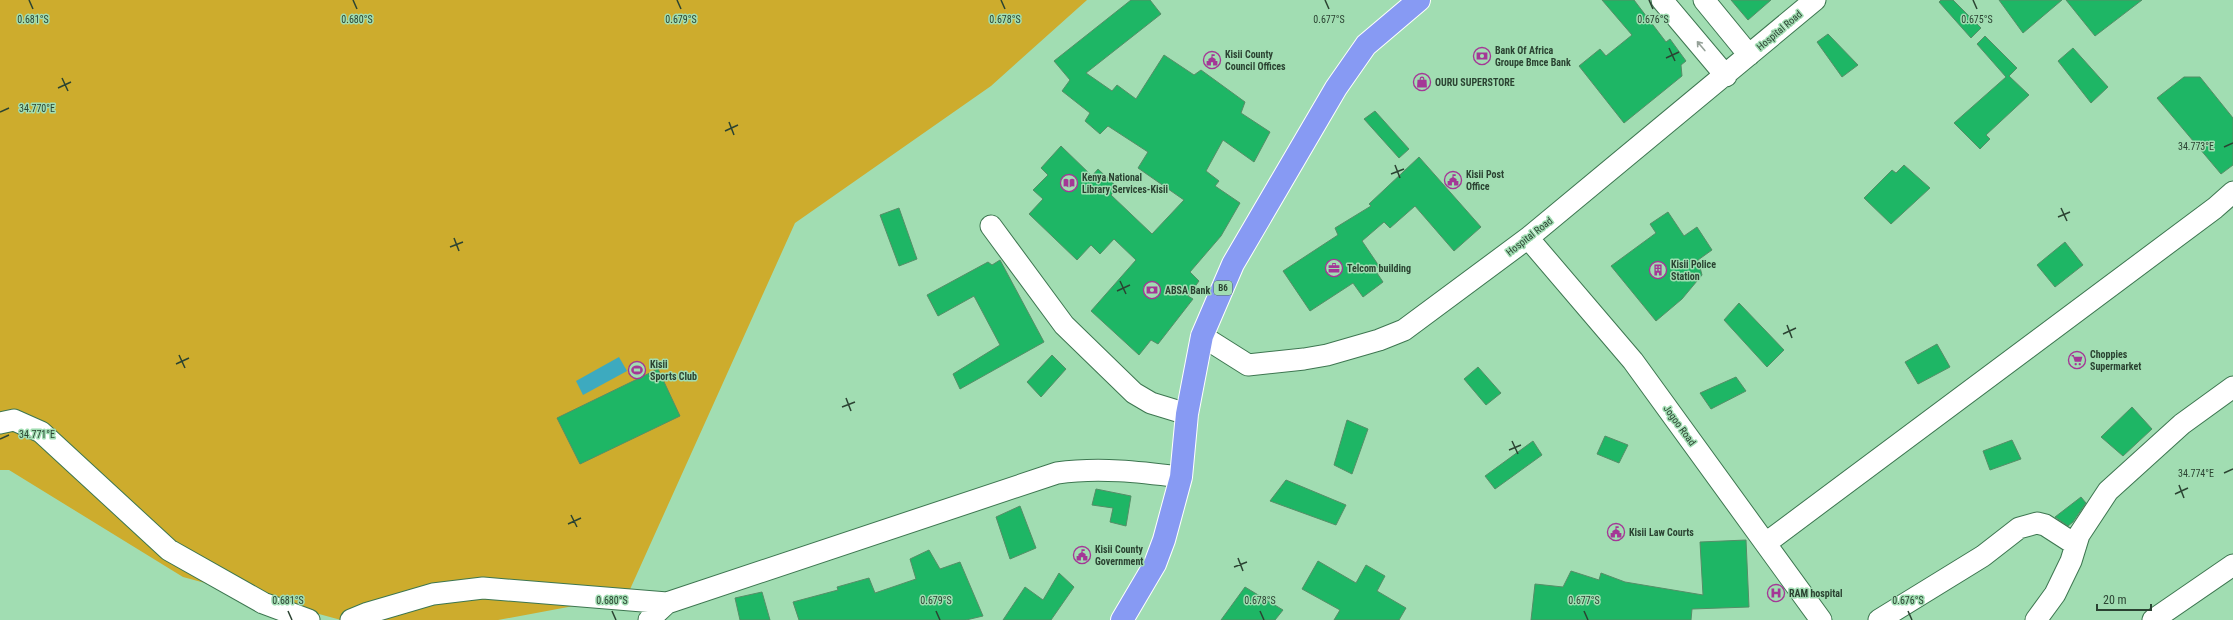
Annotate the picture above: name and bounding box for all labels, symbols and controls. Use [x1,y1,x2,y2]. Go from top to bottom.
street label: Hospital Road [1755,8,1804,52]
text: 0.681°S [17,14,49,25]
text: 0.680°S [341,14,373,25]
text: 0.679°S [665,14,697,25]
text: 0.678°S [989,14,1021,25]
text: 0.677°S [1313,14,1345,25]
text: 0.676°S [1637,14,1669,25]
text: 0.675°S [1961,14,1993,25]
one-way arrow [1696,41,1705,51]
place label: Bank Of Africa Groupe Bmce Bank [1495,45,1571,68]
bank icon: Bank Of Africa Groupe Bmce Bank [1472,46,1492,66]
place label: Kisii County Council Offices [1225,49,1286,72]
public building icon: Kisii County Council Offices [1202,50,1222,70]
shop icon: OURU SUPERSTORE [1412,72,1432,92]
place label: OURU SUPERSTORE [1435,77,1515,88]
text: 34.770°E [19,103,55,114]
text: 34.773°E [2178,141,2214,152]
place label: Kisii Post Office [1466,169,1504,192]
public building icon: Kisii Post Office [1443,170,1463,190]
place label: Kenya National Library Services-Kisii [1082,172,1168,195]
library icon: Kenya National Library Services-Kisii [1059,173,1079,193]
street label: Hospital Road [1504,215,1555,258]
office icon: Telcom building [1324,258,1344,278]
place label: Kisii Police Station [1671,259,1716,282]
building icon: Kisii Police Station [1648,260,1668,280]
place label: Telcom building [1347,263,1411,274]
bank icon: ABSA Bank [1142,280,1162,300]
road number: B6 [1214,281,1232,295]
place label: ABSA Bank [1165,285,1210,296]
place label: Choppies Supermarket [2090,349,2141,372]
supermarket icon: Choppies Supermarket [2067,350,2087,370]
place label: Kisii Sports Club [650,359,697,382]
sports icon: Kisii Sports Club [627,360,647,380]
street label: Jogoo Road [1661,403,1698,448]
text: 34.771°E [19,429,55,440]
text: 34.774°E [2178,468,2214,479]
public building icon: Kisii Law Courts [1606,522,1626,542]
place label: Kisii Law Courts [1629,527,1694,538]
place label: Kisii County Government [1095,544,1144,567]
public building icon: Kisii County Government [1072,545,1092,565]
hospital icon: RAM hospital [1766,583,1786,603]
scale bar [2097,586,2151,612]
place label: RAM hospital [1789,588,1843,599]
text: 20 m [2103,593,2127,607]
text: 0.681°S [272,595,304,606]
text: 0.680°S [596,595,628,606]
text: 0.679°S [920,595,952,606]
text: 0.678°S [1244,595,1276,606]
text: 0.677°S [1568,595,1600,606]
text: 0.676°S [1892,595,1924,606]

